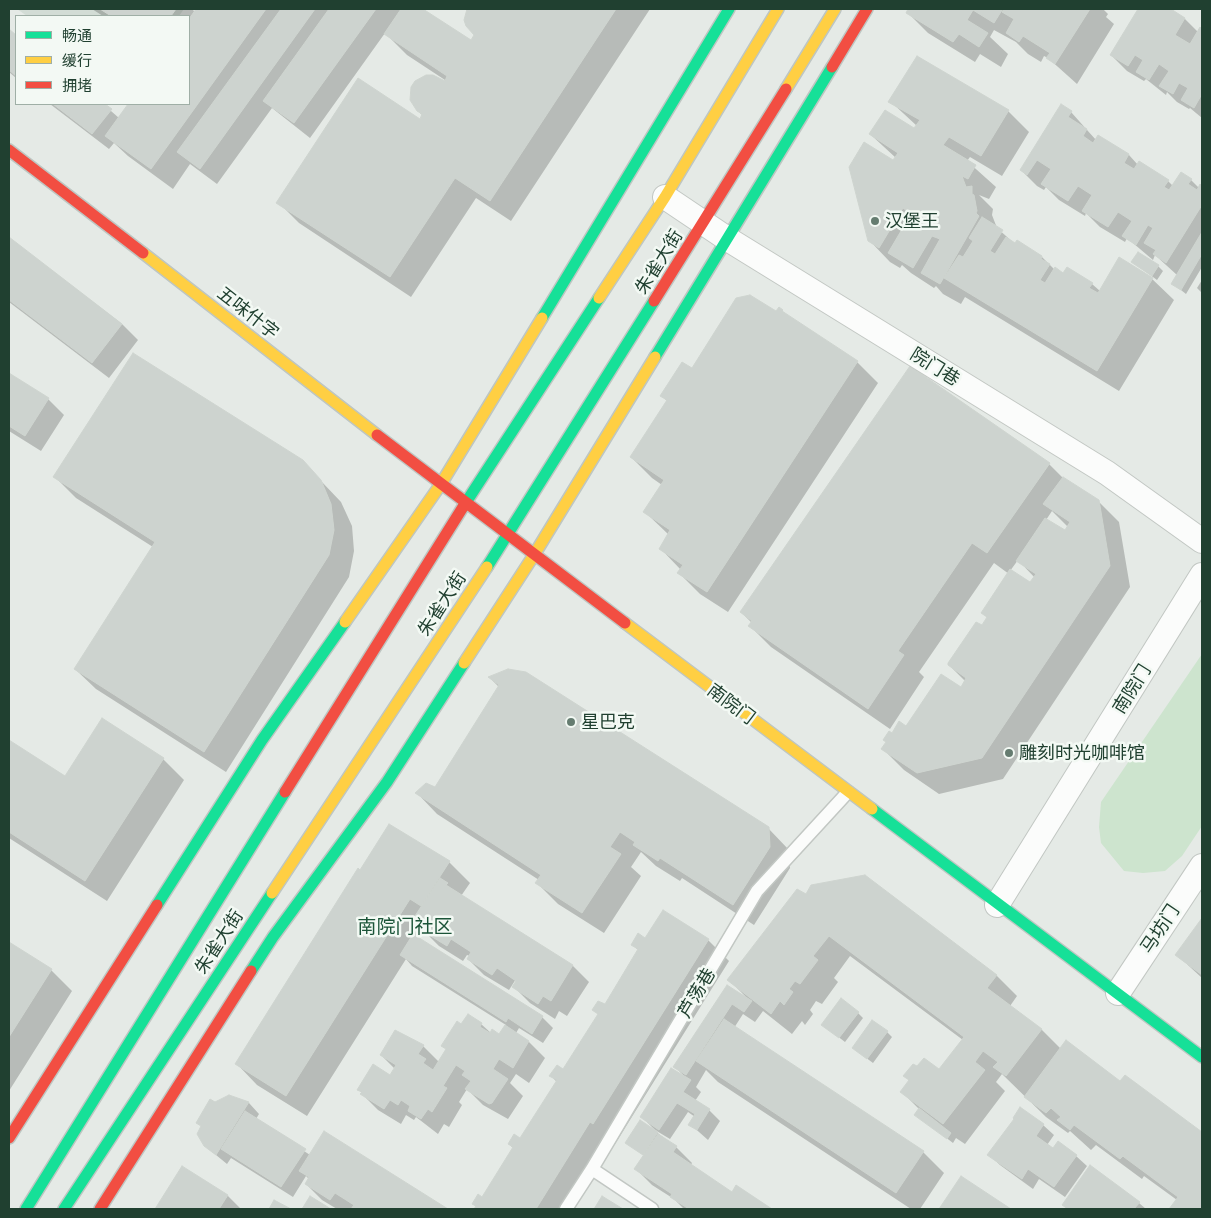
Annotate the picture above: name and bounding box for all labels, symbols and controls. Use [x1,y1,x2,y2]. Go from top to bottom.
legend [15,15,190,105]
text: 畅通 [62,26,92,44]
text: 缓行 [62,51,92,69]
text: 拥堵 [62,76,92,94]
place label: 汉堡王 [885,210,939,232]
marker: 汉堡王 [869,215,881,227]
street label: 朱雀大街 [631,226,687,298]
street label: 五味什字 [213,282,283,344]
street label: 院门巷 [906,344,964,390]
street label: 朱雀大街 [413,568,471,640]
street label: 南院门 [1109,660,1155,718]
street label: 南院门 [703,679,759,729]
place label: 星巴克 [581,711,635,733]
marker: 星巴克 [565,716,577,728]
place label: 雕刻时光咖啡馆 [1019,742,1145,764]
marker: 雕刻时光咖啡馆 [1003,747,1015,759]
street label: 马坊门 [1136,901,1184,957]
street label: 朱雀大街 [190,906,248,978]
district label: 南院门社区 [358,916,452,938]
street label: 芦荡巷 [674,964,720,1022]

